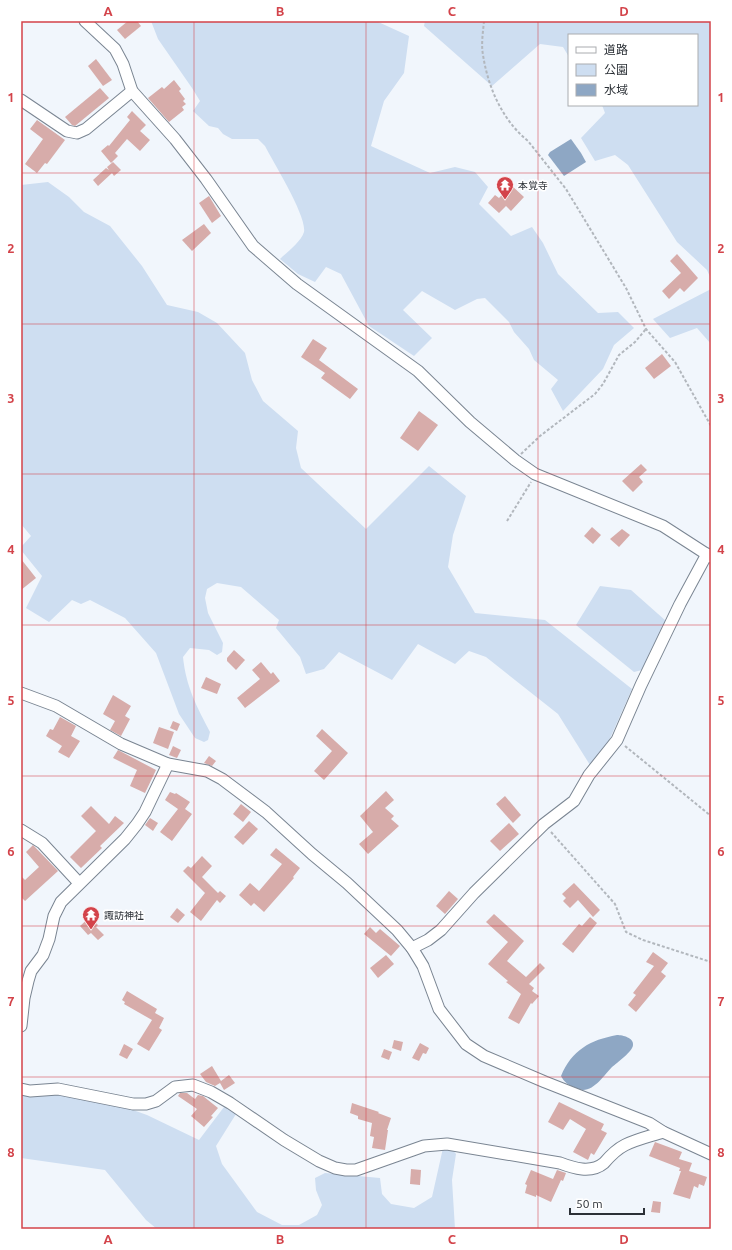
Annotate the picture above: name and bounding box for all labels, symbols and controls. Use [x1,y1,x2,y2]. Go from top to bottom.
text: A [103,4,113,18]
text: B [276,4,285,18]
text: C [448,4,457,18]
text: D [619,4,629,18]
legend [568,34,698,106]
text: 道路 [604,43,628,56]
text: 公園 [604,63,628,76]
text: 水域 [604,83,628,96]
text: 1 [7,90,15,104]
text: 1 [717,90,725,104]
temple icon: 本覚寺 [495,175,515,200]
place label: 本覚寺 [518,180,548,191]
text: 2 [7,241,15,255]
text: 2 [717,241,725,255]
text: 3 [7,391,15,405]
text: 3 [717,391,725,405]
text: 4 [7,542,15,556]
text: 4 [717,542,725,556]
text: 5 [7,693,15,707]
text: 5 [717,693,725,707]
text: 6 [7,844,15,858]
text: 6 [717,844,725,858]
temple icon: 諏訪神社 [81,905,101,930]
place label: 諏訪神社 [104,910,144,921]
text: 7 [7,994,15,1008]
text: 7 [717,994,725,1008]
text: 8 [7,1145,15,1159]
text: 8 [717,1145,725,1159]
scale bar [570,1190,644,1216]
text: 50 m [576,1197,603,1210]
text: A [103,1232,113,1246]
text: B [276,1232,285,1246]
text: C [448,1232,457,1246]
text: D [619,1232,629,1246]

